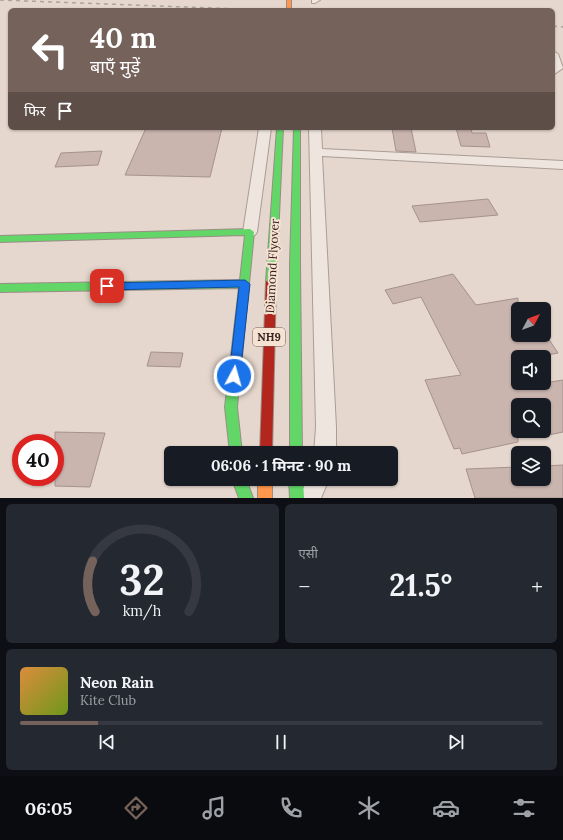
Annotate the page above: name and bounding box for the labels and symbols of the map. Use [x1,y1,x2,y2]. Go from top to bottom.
street label: Diamond Flyover [262,218,282,314]
pin [90,269,124,303]
north arrow [511,302,551,342]
road number: NH9 [253,328,285,346]
position arrow [213,355,255,397]
speed limit sign: 40 [12,434,64,486]

